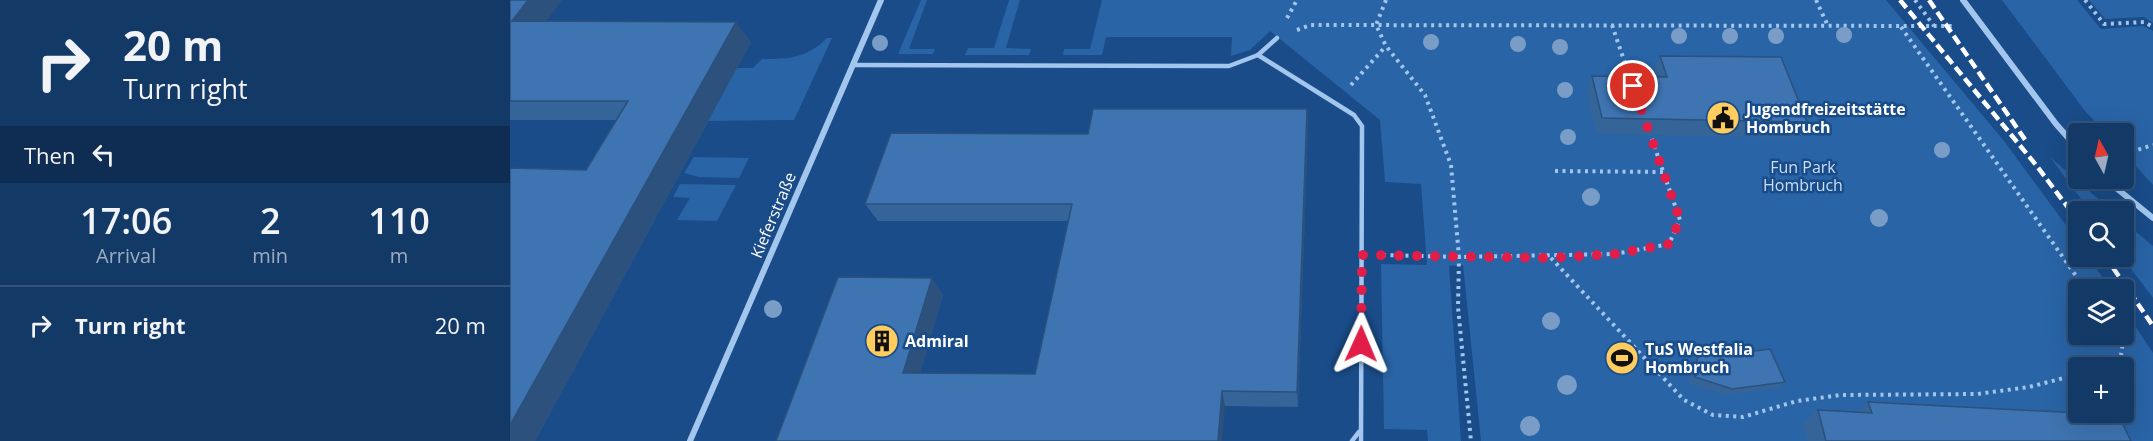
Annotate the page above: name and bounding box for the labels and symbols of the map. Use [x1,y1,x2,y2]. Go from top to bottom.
pin [1607,60,1658,111]
place label: Jugendfreizeitstätte Hombruch [1744,98,1906,138]
public building icon: Jugendfreizeitstätte Hombruch [1705,100,1741,136]
north arrow [2068,123,2134,189]
park label: Fun Park Hombruch [1763,156,1843,196]
street label: Kieferstraße [745,169,801,261]
position arrow [1329,312,1393,376]
building icon: Admiral [864,323,900,359]
place label: Admiral [905,330,969,352]
place label: TuS Westfalia Hombruch [1645,338,1753,378]
sports icon: TuS Westfalia Hombruch [1604,340,1640,376]

